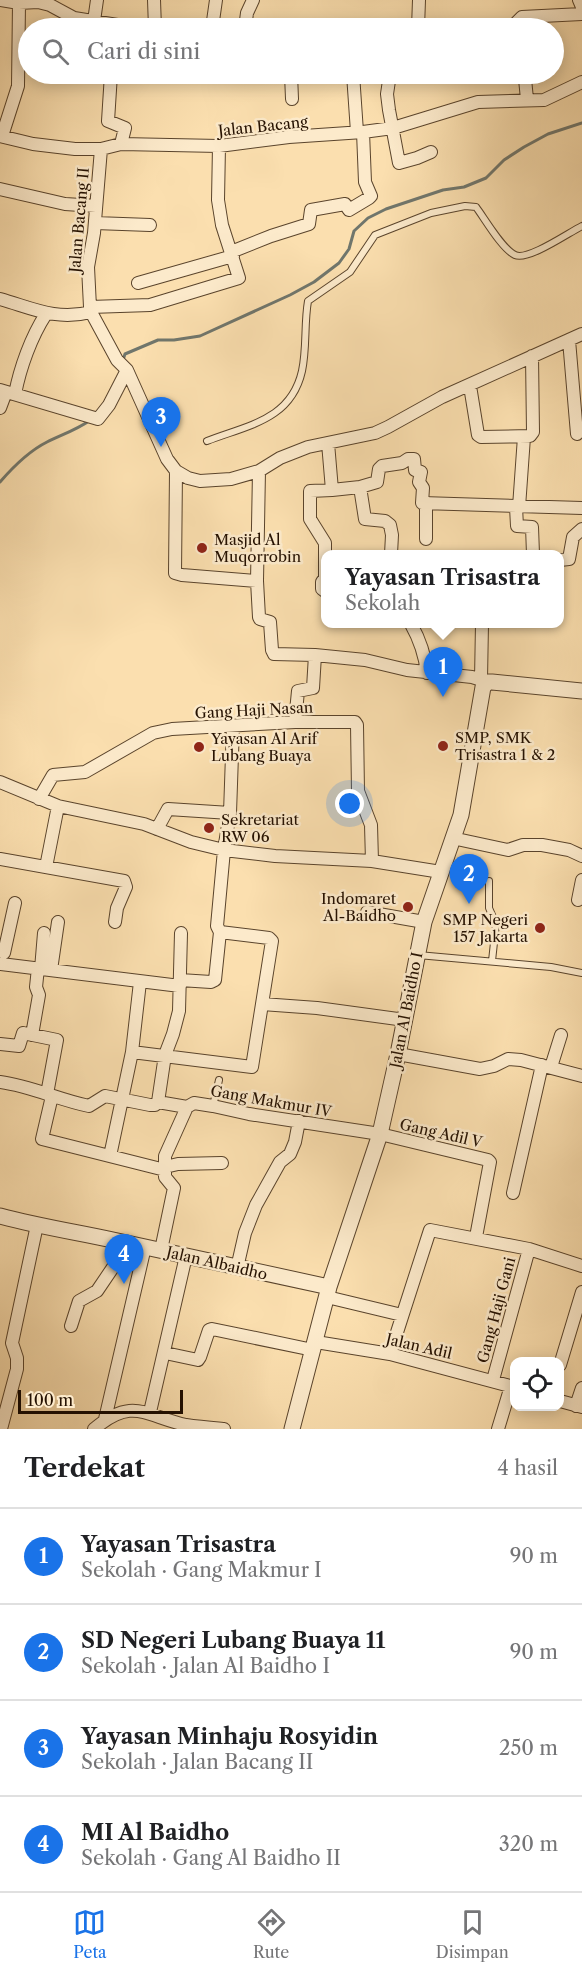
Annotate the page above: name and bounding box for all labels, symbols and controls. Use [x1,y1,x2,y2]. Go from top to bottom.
search box [18,18,564,84]
icon: search [39,35,72,68]
text: Cari di sini [87,38,200,65]
street label: Jalan Bacang [215,112,309,140]
street label: Jalan Bacang II [65,167,93,275]
pin: 3 [142,398,180,447]
place label: Masjid Al Muqorrobin [214,530,302,566]
marker: Masjid Al Muqorrobin [195,541,209,555]
popup [321,550,564,628]
text: Yayasan Trisastra [345,564,540,591]
text: Sekolah [345,591,420,615]
pin: 1 [424,648,462,697]
street label: Gang Haji Nasan [194,697,314,723]
place label: SMP, SMK Trisastra 1 & 2 [455,728,555,764]
place label: Yayasan Al Arif Lubang Buaya [210,729,319,765]
marker: SMP, SMK Trisastra 1 & 2 [436,739,450,753]
marker: Yayasan Al Arif Lubang Buaya [192,740,206,754]
your location [335,789,364,818]
place label: Sekretariat RW 06 [221,810,300,846]
marker: Sekretariat RW 06 [202,821,216,835]
pin: 2 [450,854,488,904]
place label: Indomaret Al-Baidho [321,889,397,925]
marker: Indomaret Al-Baidho [401,900,415,914]
place label: SMP Negeri 157 Jakarta [443,910,528,946]
marker: SMP Negeri 157 Jakarta [533,921,547,935]
street label: Jalan Al Baidho I [385,950,427,1072]
street label: Gang Makmur IV [209,1081,334,1121]
street label: Gang Adil V [398,1114,485,1152]
pin: 4 [104,1234,144,1284]
street label: Jalan Albaidho [163,1242,269,1284]
street label: Gang Haji Gani [473,1255,519,1365]
street label: Jalan Adil [382,1329,454,1363]
map controls [510,1357,564,1411]
button: locate [510,1357,564,1411]
scale bar [18,1387,183,1414]
text: 100 m [27,1390,73,1410]
text: Terdekat [24,1452,145,1484]
text: 4 hasil [497,1456,558,1480]
text: Yayasan Trisastra [81,1531,276,1558]
text: 1 [39,1544,48,1568]
text: 90 m [510,1544,558,1568]
text: Sekolah · Gang Makmur I [81,1558,322,1582]
text: SD Negeri Lubang Buaya 11 [81,1627,386,1654]
text: 2 [38,1640,49,1664]
text: 90 m [510,1640,558,1664]
text: Sekolah · Jalan Al Baidho I [81,1654,330,1678]
text: Yayasan Minhaju Rosyidin [81,1723,378,1750]
text: 3 [38,1736,49,1760]
text: 250 m [499,1736,558,1760]
text: Sekolah · Jalan Bacang II [81,1750,313,1774]
text: MI Al Baidho [81,1819,229,1846]
text: 4 [38,1832,49,1856]
text: 320 m [499,1832,558,1856]
text: Sekolah · Gang Al Baidho II [81,1846,341,1870]
tab: Peta [73,1906,107,1962]
tab: Rute [253,1906,289,1962]
tab: Disimpan [436,1906,509,1962]

